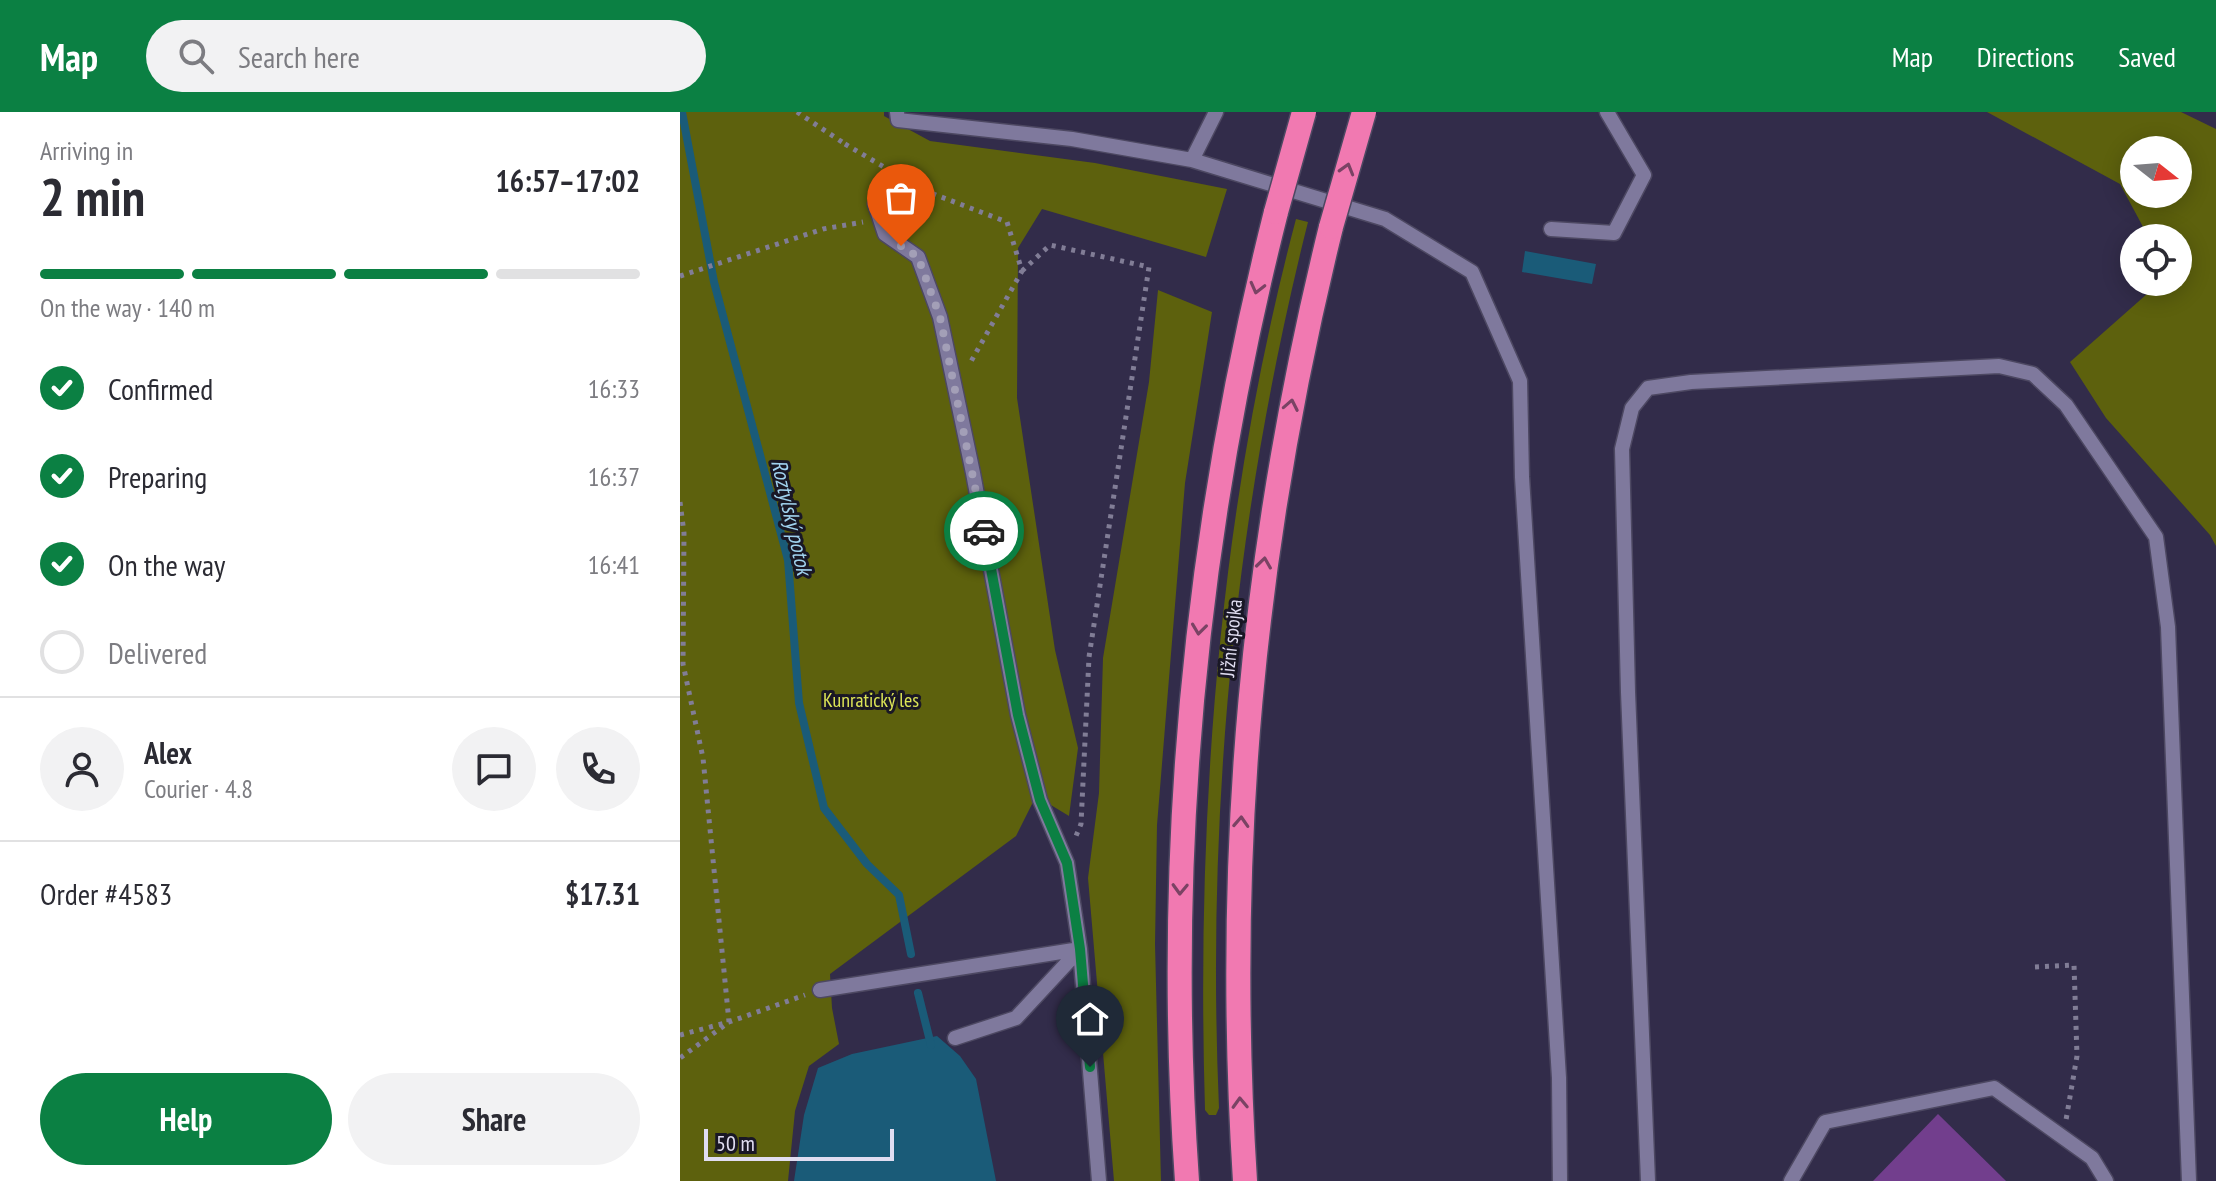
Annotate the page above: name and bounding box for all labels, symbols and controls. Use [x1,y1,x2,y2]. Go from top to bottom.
search box [146,20,706,92]
text: Map [40,32,98,81]
icon: search [174,34,218,78]
text: Search here [238,37,360,76]
text: Map [1892,38,1933,75]
text: Directions [1977,38,2074,75]
text: Saved [2118,38,2176,75]
text: Arriving in [40,134,133,167]
north arrow [2120,136,2192,208]
map controls [2120,136,2192,296]
text: 16:57–17:02 [496,161,640,200]
text: 2 min [40,163,145,230]
one-way arrow [1338,163,1355,177]
pin [867,164,935,246]
icon: bag [879,176,923,220]
button: locate [2120,224,2192,296]
one-way arrow [1249,280,1266,294]
text: On the way · 140 m [40,291,215,324]
icon: check [40,366,84,410]
text: Confirmed [108,369,213,408]
text: 16:33 [588,372,640,405]
one-way arrow [1282,399,1299,412]
icon: check [40,454,84,498]
text: Preparing [108,457,207,496]
water label: Roztylský potok [765,457,819,580]
text: 16:37 [588,460,640,493]
courier [944,491,1024,571]
icon: car [962,509,1006,553]
icon: check [40,542,84,586]
text: On the way [108,545,225,584]
text: 16:41 [588,548,640,581]
one-way arrow [1255,557,1272,570]
street label: Jižní spojka [1214,598,1248,679]
one-way arrow [1190,623,1207,636]
text: Delivered [108,633,207,672]
park label: Kunratický les [823,687,919,713]
button: person [40,727,124,811]
button: chat [452,727,536,811]
button: phone [556,727,640,811]
text: Alex [144,733,192,772]
text: Courier · 4.8 [144,772,253,805]
one-way arrow [1232,815,1249,828]
text: Order #4583 [40,874,172,913]
text: $17.31 [565,874,640,913]
one-way arrow [1172,883,1189,896]
pin [1056,985,1124,1067]
icon: home [1068,997,1112,1041]
button: Help [40,1073,332,1165]
button: Share [348,1073,640,1165]
one-way arrow [1232,1096,1249,1109]
scale bar [704,1125,894,1161]
text: 50 m [716,1129,755,1157]

